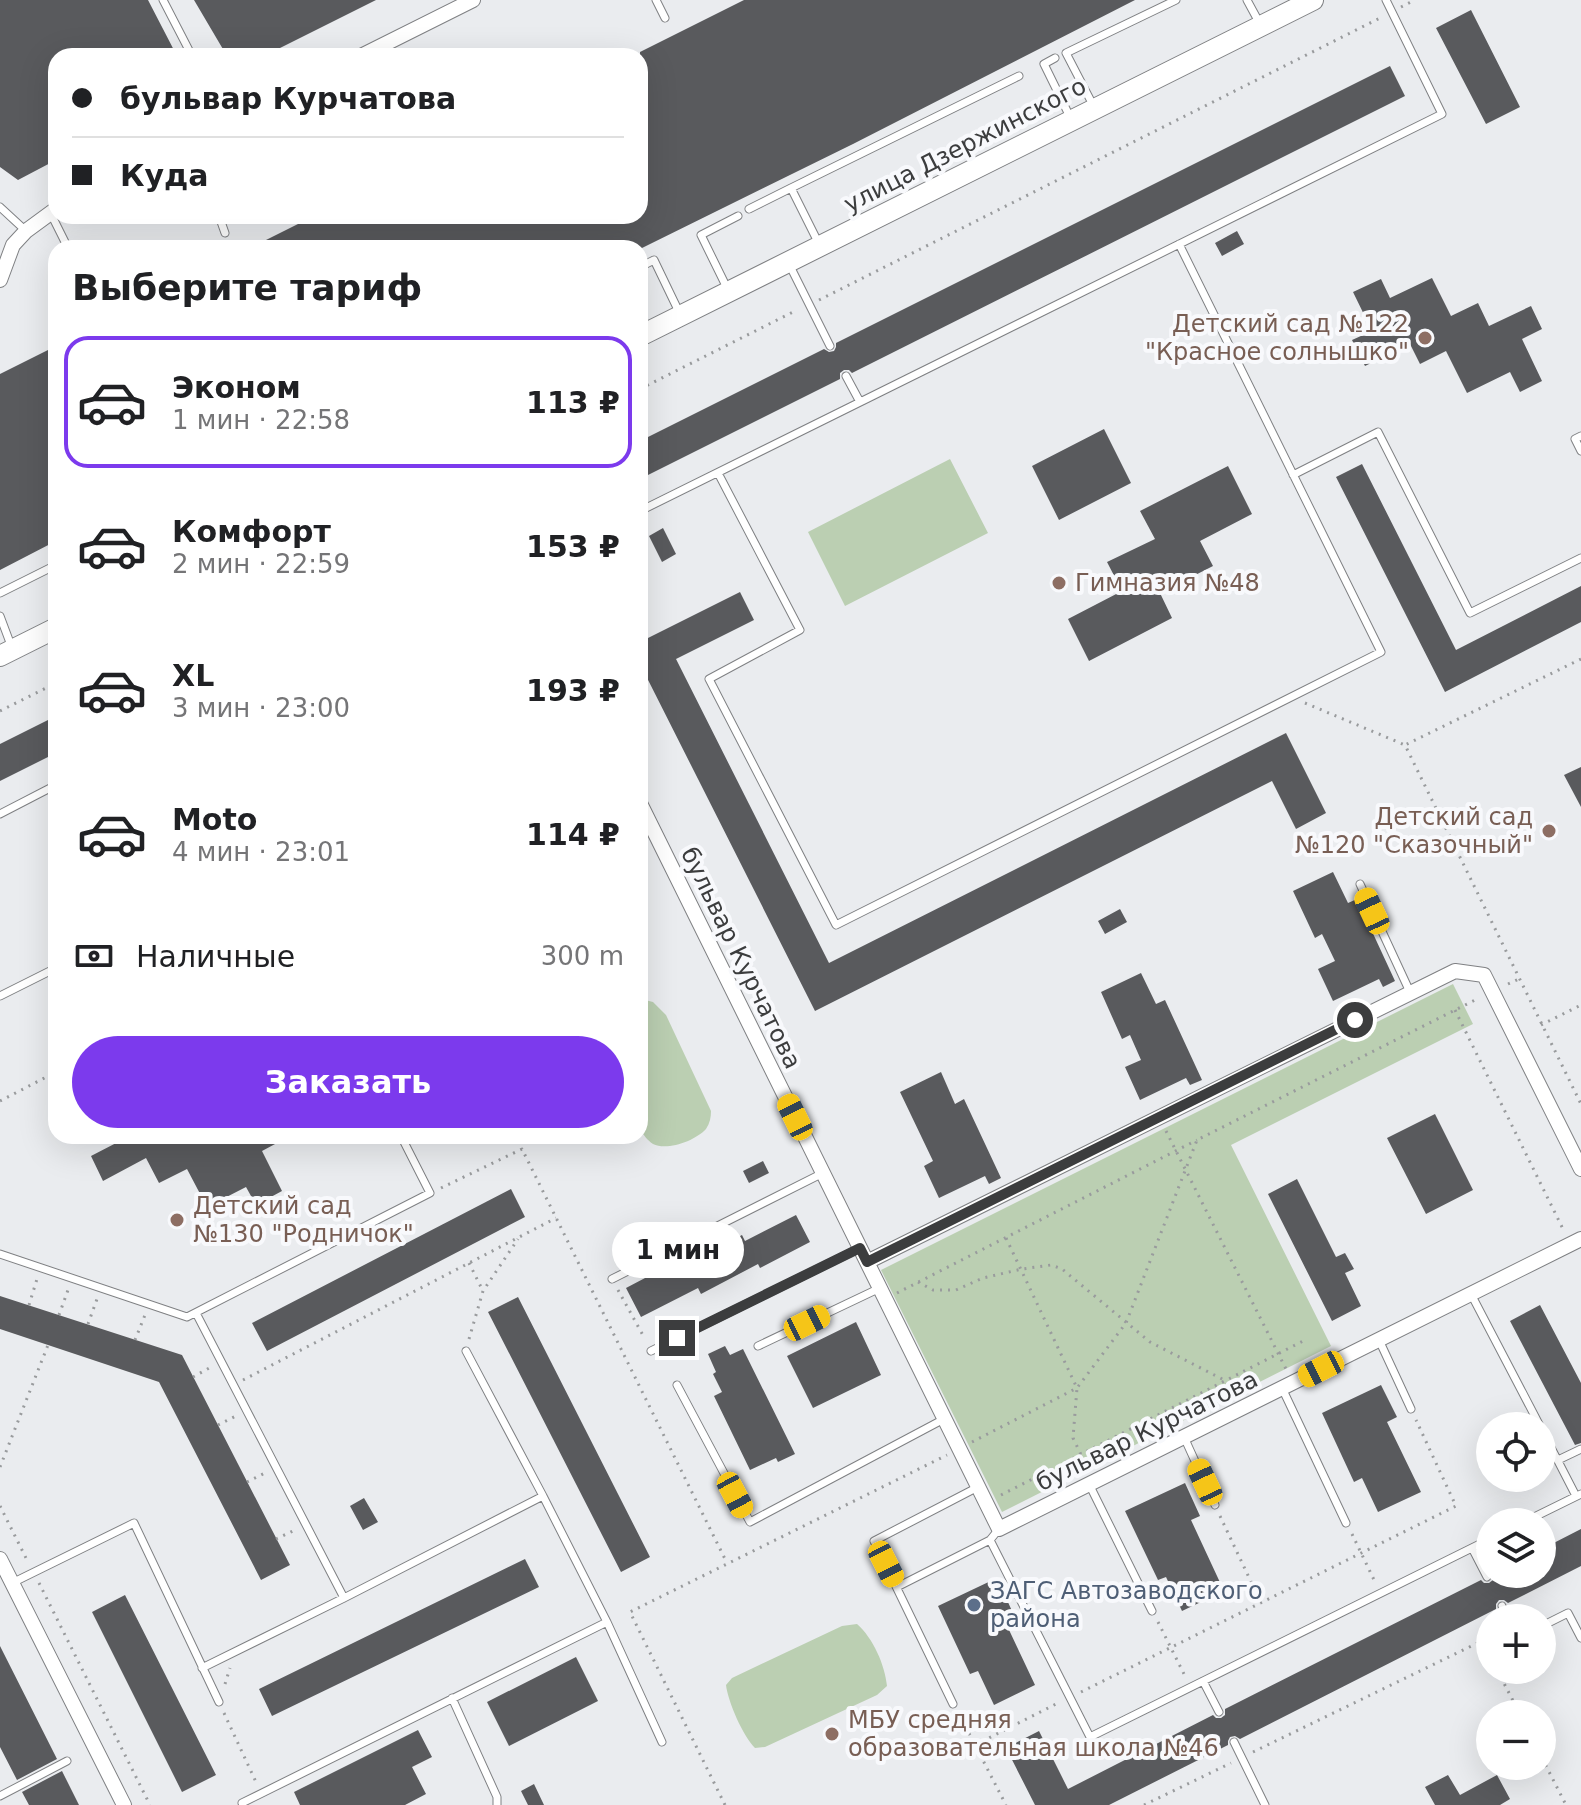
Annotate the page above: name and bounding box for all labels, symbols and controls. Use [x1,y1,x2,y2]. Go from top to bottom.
street label: улица Дзержинского [839,72,1091,218]
text: бульвар Курчатова [120,81,456,116]
text: Куда [120,158,209,193]
text: Выберите тариф [72,267,422,308]
place label: Детский сад №122 "Красное солнышко" [1145,310,1409,366]
marker: Детский сад №122 "Красное солнышко" [1416,329,1434,347]
icon: car [76,366,148,438]
text: Эконом [172,370,301,405]
text: 113 ₽ [526,385,620,420]
text: 1 мин · 22:58 [172,405,350,435]
icon: car [76,510,148,582]
text: Комфорт [172,514,331,549]
text: 153 ₽ [526,529,620,564]
text: 2 мин · 22:59 [172,549,350,579]
place label: Гимназия №48 [1075,569,1260,597]
marker: Гимназия №48 [1050,574,1068,592]
icon: car [76,654,148,726]
text: XL [172,658,214,693]
text: 193 ₽ [526,673,620,708]
text: 3 мин · 23:00 [172,693,350,723]
icon: car [76,798,148,870]
text: Moto [172,802,257,837]
place label: Детский сад №120 "Сказочный" [1295,803,1533,859]
text: 114 ₽ [526,817,620,852]
marker: Детский сад №120 "Сказочный" [1540,822,1558,840]
text: 4 мин · 23:01 [172,837,350,867]
street label: бульвар Курчатова [675,843,807,1073]
car [1351,884,1393,938]
icon: cash [72,934,116,978]
text: Наличные [136,939,295,974]
text: 300 m [541,941,624,971]
route start [1337,1002,1373,1038]
button: Заказать [72,1036,624,1128]
car [774,1090,816,1144]
place label: Детский сад №130 "Родничок" [193,1192,414,1248]
marker: Детский сад №130 "Родничок" [168,1211,186,1229]
callout: 1 мин [611,1222,743,1278]
text: 1 мин [636,1235,720,1265]
car [780,1302,834,1344]
route end [659,1320,695,1356]
car [1294,1347,1348,1391]
street label: бульвар Курчатова [1032,1365,1262,1497]
map controls [1476,1412,1556,1780]
button: locate [1476,1412,1556,1492]
car [1184,1455,1226,1509]
car [713,1468,757,1522]
button: layers [1476,1508,1556,1588]
car [864,1537,908,1591]
place label: ЗАГС Автозаводского района [990,1577,1263,1633]
marker: ЗАГС Автозаводского района [965,1596,983,1614]
button: + [1476,1604,1556,1684]
button: − [1476,1700,1556,1780]
place label: МБУ средняя образовательная школа №46 [848,1706,1219,1762]
marker: МБУ средняя образовательная школа №46 [823,1725,841,1743]

